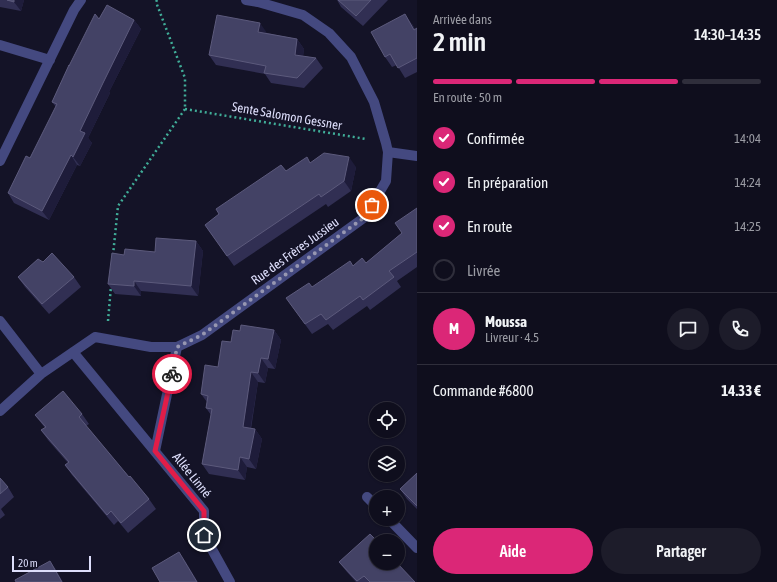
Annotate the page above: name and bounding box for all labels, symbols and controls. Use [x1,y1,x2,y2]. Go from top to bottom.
text: Arrivée dans [433,12,492,27]
text: 14:30–14:35 [694,26,761,43]
text: 2 min [433,27,486,57]
text: En route · 50 m [433,90,502,105]
street label: Sente Salomon Gessner [231,99,343,133]
icon: check [433,127,455,149]
text: Confirmée [467,130,524,147]
text: 14:04 [734,131,761,146]
icon: check [433,171,455,193]
text: En préparation [467,174,548,191]
text: 14:24 [734,175,761,190]
pin [355,188,389,222]
icon: bag [361,194,383,216]
street label: Rue des Frères Jussieu [248,214,342,288]
icon: check [433,215,455,237]
text: En route [467,218,512,235]
text: 14:25 [734,219,761,234]
text: Livrée [467,262,500,279]
button: chat [667,308,709,350]
button: phone [719,308,761,350]
text: Moussa [485,313,527,330]
text: M [449,320,459,337]
text: Livreur · 4.5 [485,330,539,345]
courier [152,354,192,394]
icon: bike [161,363,183,385]
text: Commande #6800 [433,382,533,399]
text: 14.33 € [721,382,761,399]
map controls [369,402,405,570]
button: locate [369,402,405,438]
button: layers [369,446,405,482]
street label: Allée Linné [169,450,215,500]
button: + [369,490,405,526]
pin [187,518,221,552]
icon: home [193,524,215,546]
button: Aide [433,528,593,574]
button: Partager [601,528,761,574]
button: − [369,534,405,570]
scale bar [12,554,91,573]
text: 20 m [18,557,38,569]

